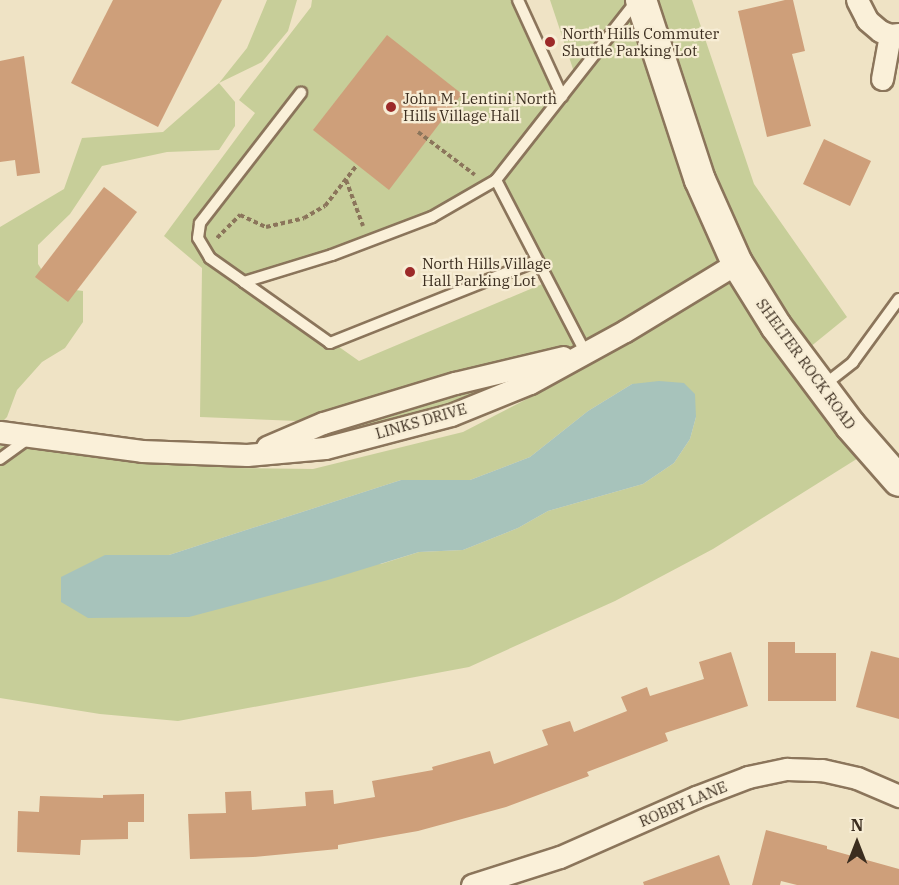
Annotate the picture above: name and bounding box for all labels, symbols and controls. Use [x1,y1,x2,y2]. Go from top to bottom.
place label: North Hills Commuter Shuttle Parking Lot [562,24,719,59]
marker: North Hills Commuter Shuttle Parking Lot [543,35,557,49]
place label: John M. Lentini North Hills Village Hall [403,89,557,124]
marker: John M. Lentini North Hills Village Hall [384,100,398,114]
place label: North Hills Village Hall Parking Lot [422,254,551,289]
marker: North Hills Village Hall Parking Lot [403,265,417,279]
street label: SHELTER ROCK ROAD [753,295,859,433]
street label: LINKS DRIVE [373,399,469,443]
street label: ROBBY LANE [636,777,730,831]
north arrow [827,813,887,873]
text: N [851,815,863,835]

